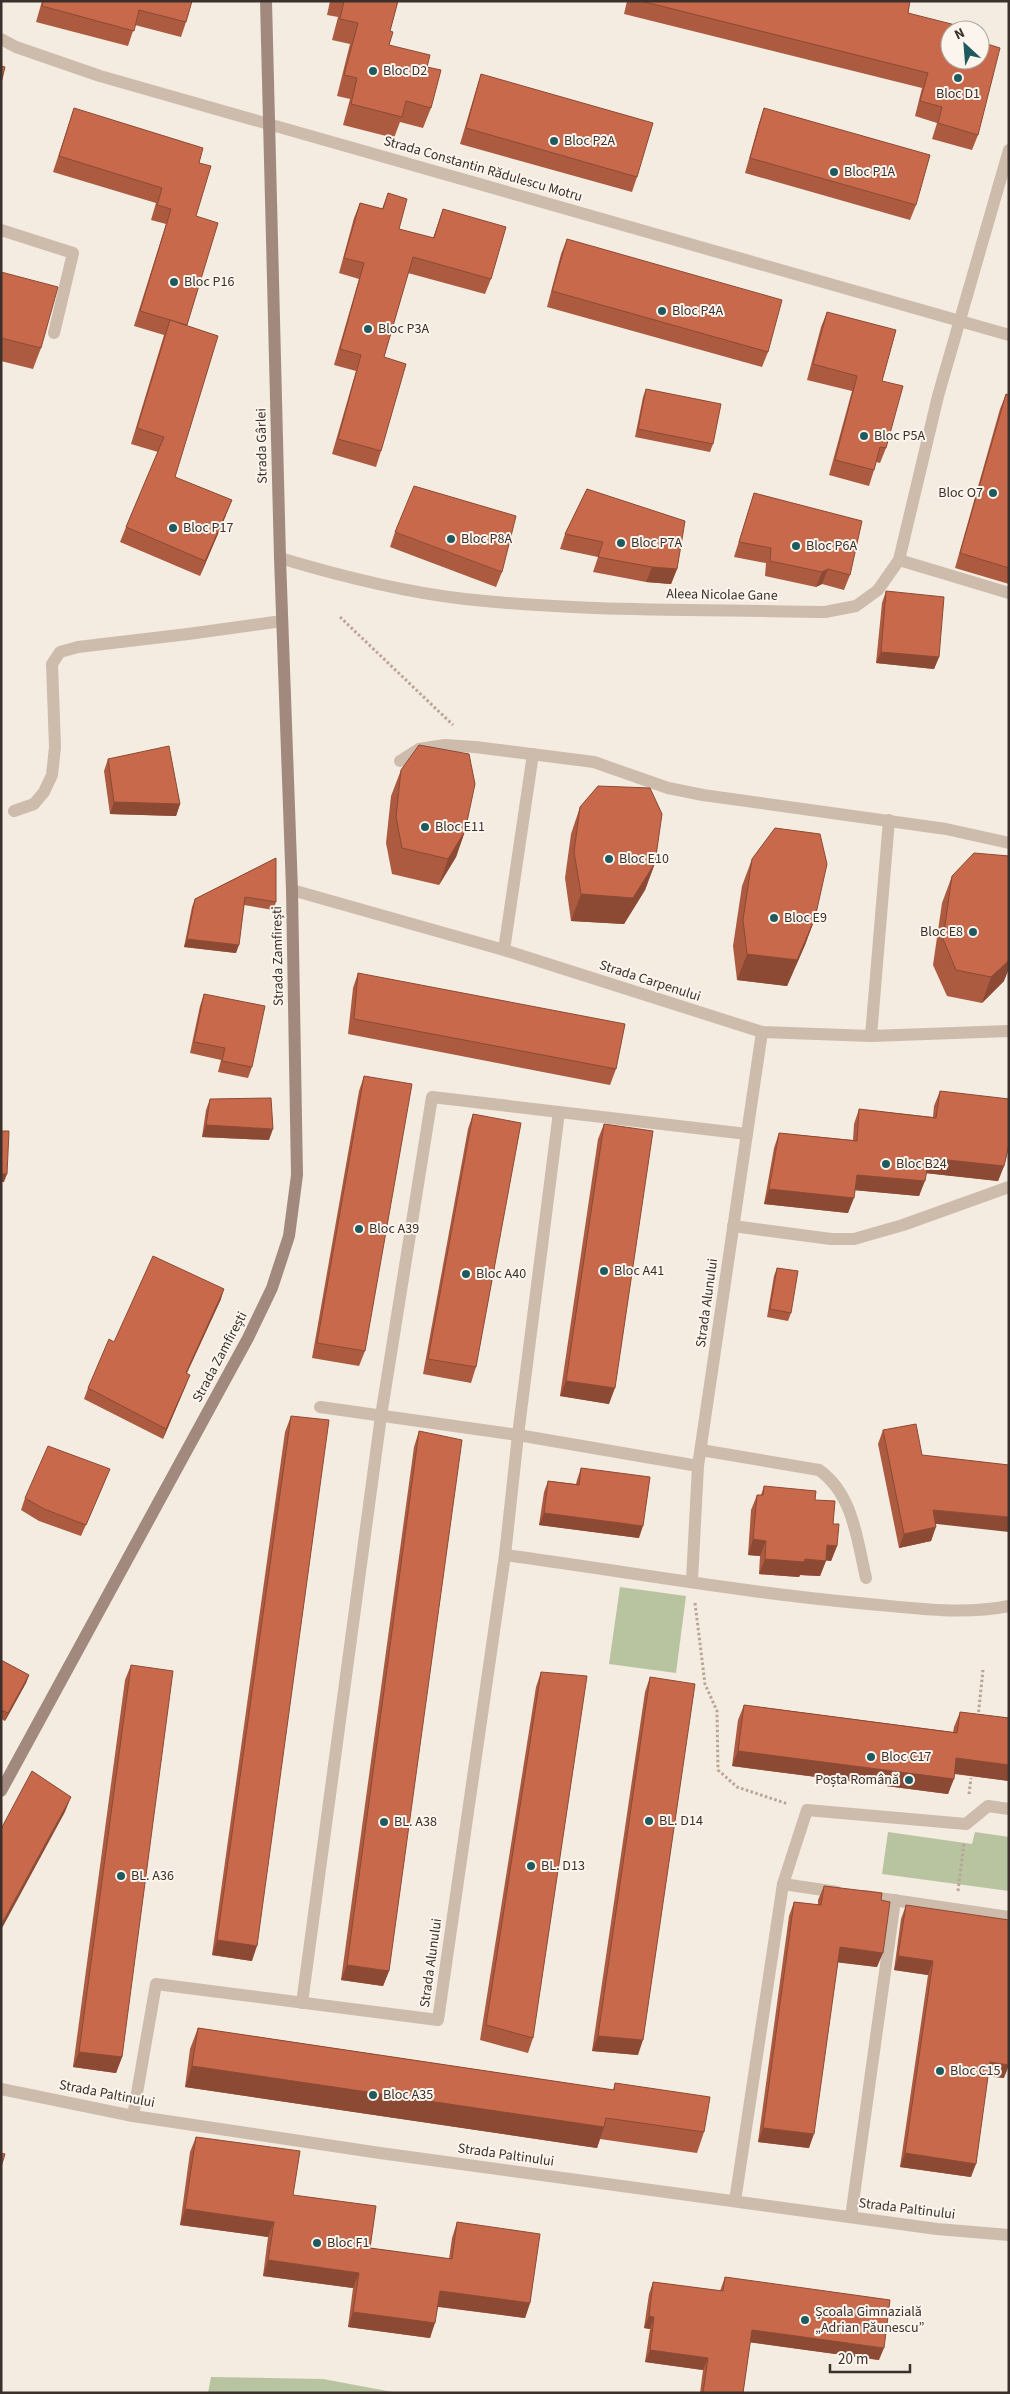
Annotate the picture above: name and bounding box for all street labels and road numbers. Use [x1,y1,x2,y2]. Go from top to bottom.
street label: Strada Constantin Rădulescu Motru [381,131,585,207]
street label: Strada Gârlei [251,408,273,484]
street label: Aleea Nicolae Gane [666,584,778,606]
street label: Strada Zamfirești [267,906,289,1006]
street label: Strada Carpenului [597,955,703,1007]
street label: Strada Alunului [691,1257,723,1349]
street label: Strada Zamfirești [188,1308,252,1406]
street label: Strada Alunului [415,1917,447,2009]
street label: Strada Paltinului [57,2075,157,2113]
street label: Strada Paltinului [457,2138,555,2172]
street label: Strada Paltinului [858,2193,956,2225]

